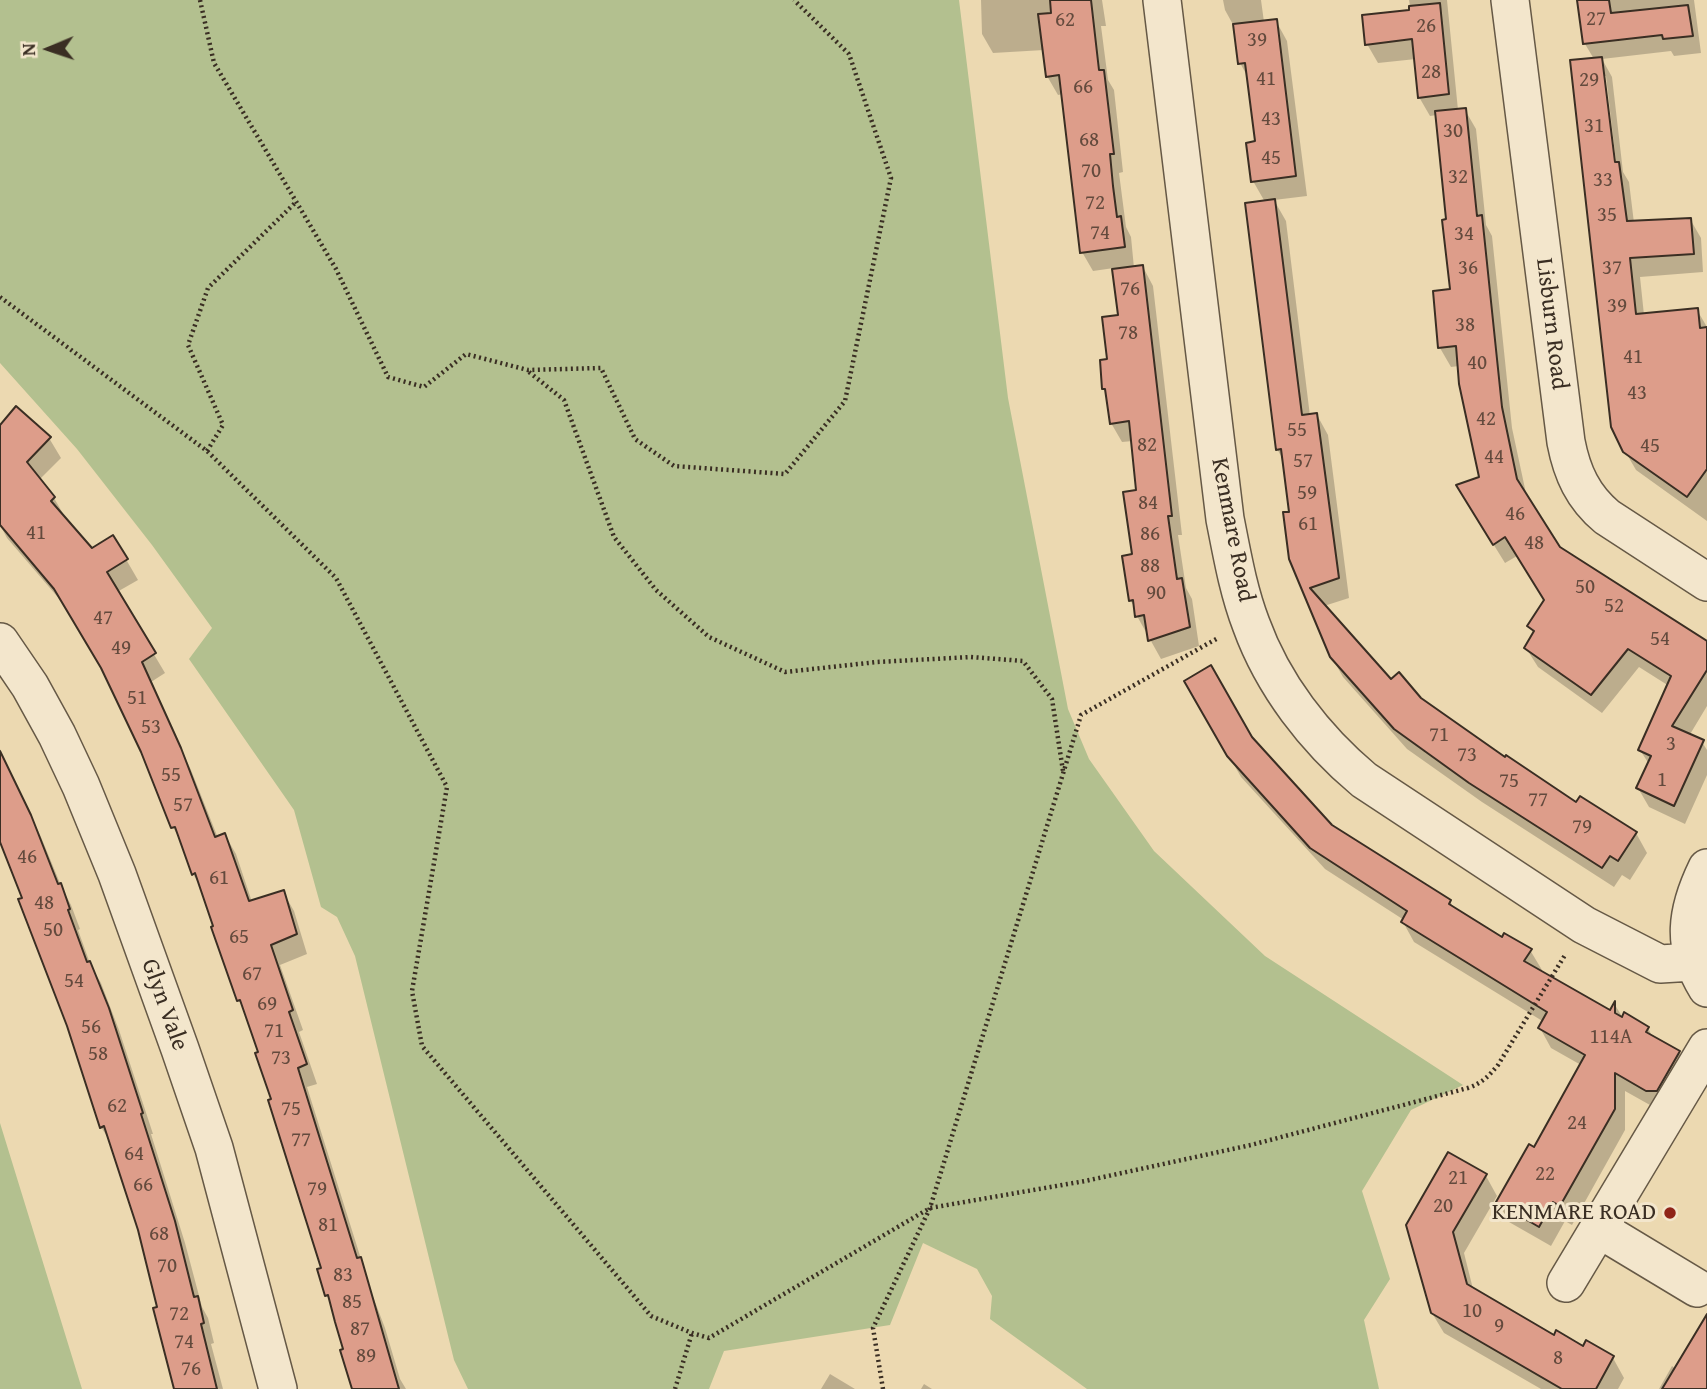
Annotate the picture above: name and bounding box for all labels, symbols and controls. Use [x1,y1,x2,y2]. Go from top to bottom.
house number: 27 [1586,7,1606,33]
house number: 62 [1055,8,1075,34]
north arrow [14,14,84,84]
house number: 26 [1416,14,1436,40]
house number: 39 [1247,28,1267,54]
text: N [14,43,42,57]
house number: 28 [1421,60,1441,86]
house number: 41 [1256,67,1276,93]
house number: 29 [1579,68,1599,94]
house number: 66 [1073,75,1093,101]
house number: 43 [1261,107,1281,133]
house number: 31 [1584,114,1604,140]
house number: 30 [1443,119,1463,145]
house number: 68 [1079,128,1099,154]
house number: 45 [1261,146,1281,172]
house number: 70 [1081,159,1101,185]
house number: 32 [1448,165,1468,191]
house number: 33 [1593,168,1613,194]
house number: 72 [1085,191,1105,217]
house number: 35 [1597,203,1617,229]
house number: 74 [1090,221,1110,247]
house number: 34 [1454,222,1474,248]
house number: 36 [1458,256,1478,282]
house number: 37 [1602,256,1622,282]
street label: Lisburn Road [1529,257,1573,391]
house number: 76 [1120,277,1140,303]
house number: 39 [1607,294,1627,320]
house number: 38 [1455,313,1475,339]
house number: 78 [1118,321,1138,347]
house number: 41 [1623,345,1643,371]
house number: 40 [1467,351,1487,377]
house number: 43 [1627,381,1647,407]
house number: 42 [1476,407,1496,433]
house number: 55 [1287,418,1307,444]
house number: 82 [1137,433,1157,459]
house number: 45 [1640,434,1660,460]
house number: 44 [1484,445,1504,471]
house number: 57 [1293,449,1313,475]
street label: Kenmare Road [1204,456,1260,604]
house number: 59 [1297,481,1317,507]
house number: 84 [1138,491,1158,517]
house number: 46 [1505,502,1525,528]
house number: 61 [1298,512,1318,538]
house number: 41 [26,521,46,547]
house number: 86 [1140,522,1160,548]
house number: 48 [1524,531,1544,557]
house number: 88 [1140,554,1160,580]
house number: 50 [1575,575,1595,601]
house number: 90 [1146,581,1166,607]
house number: 52 [1604,594,1624,620]
house number: 47 [93,606,113,632]
house number: 54 [1650,627,1670,653]
house number: 49 [111,636,131,662]
house number: 51 [127,686,147,712]
house number: 53 [141,715,161,741]
house number: 71 [1429,723,1449,749]
house number: 3 [1666,732,1676,758]
house number: 73 [1457,743,1477,769]
house number: 55 [161,763,181,789]
house number: 1 [1657,768,1667,794]
house number: 75 [1499,769,1519,795]
house number: 77 [1528,788,1548,814]
house number: 57 [173,793,193,819]
house number: 79 [1572,815,1592,841]
house number: 46 [17,845,37,871]
house number: 61 [209,866,229,892]
house number: 48 [34,891,54,917]
house number: 50 [43,918,63,944]
house number: 65 [229,925,249,951]
street label: Glyn Vale [134,955,194,1055]
house number: 67 [242,962,262,988]
house number: 54 [64,969,84,995]
house number: 69 [257,992,277,1018]
house number: 56 [81,1015,101,1041]
house number: 71 [264,1019,284,1045]
house number: 114A [1589,1025,1633,1051]
house number: 58 [88,1042,108,1068]
house number: 73 [271,1046,291,1072]
house number: 62 [107,1094,127,1120]
house number: 75 [281,1097,301,1123]
house number: 24 [1567,1111,1587,1137]
house number: 77 [291,1128,311,1154]
house number: 64 [124,1142,144,1168]
house number: 22 [1535,1162,1555,1188]
house number: 21 [1448,1166,1468,1192]
house number: 66 [133,1173,153,1199]
house number: 79 [307,1177,327,1203]
house number: 20 [1433,1194,1453,1220]
place label: KENMARE ROAD [1492,1199,1656,1227]
marker: KENMARE ROAD [1662,1205,1678,1221]
house number: 81 [318,1213,338,1239]
house number: 68 [149,1222,169,1248]
house number: 70 [157,1254,177,1280]
house number: 83 [333,1263,353,1289]
house number: 85 [342,1290,362,1316]
house number: 10 [1462,1299,1482,1325]
house number: 72 [169,1302,189,1328]
house number: 9 [1494,1314,1504,1340]
house number: 87 [350,1317,370,1343]
house number: 74 [174,1330,194,1356]
house number: 89 [356,1344,376,1370]
house number: 8 [1553,1346,1563,1372]
house number: 76 [181,1357,201,1383]

